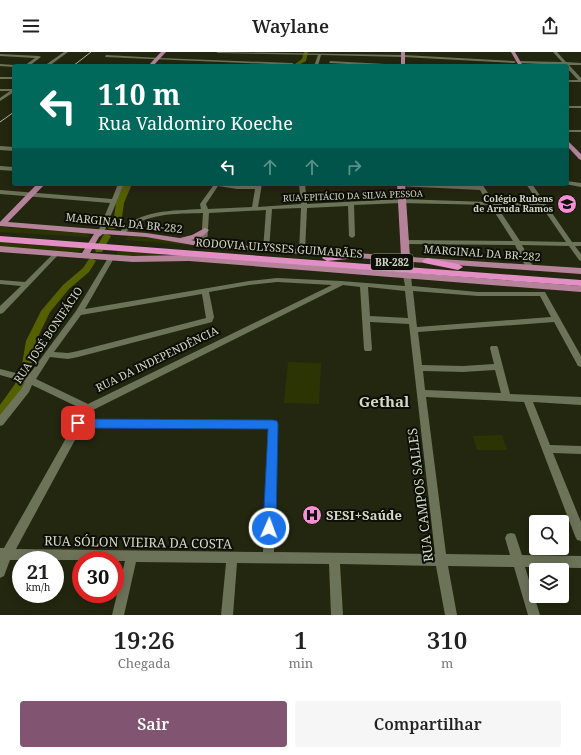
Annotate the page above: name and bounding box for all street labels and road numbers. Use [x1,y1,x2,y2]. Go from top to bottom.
street label: RUA EPITÁCIO DA SILVA PESSOA [283,187,424,204]
street label: MARGINAL DA BR-282 [65,209,183,236]
street label: RODOVIA ULYSSES GUIMARÃES [195,234,363,261]
street label: MARGINAL DA BR-282 [423,241,541,264]
road number: BR-282 [371,254,413,270]
street label: RUA JOSÉ BONIFÁCIO [10,284,85,386]
street label: RUA DA INDEPENDÊNCIA [93,322,221,395]
street label: RUA CAMPOS SALLES [403,427,437,563]
street label: RUA SÓLON VIEIRA DA COSTA [44,531,233,553]

